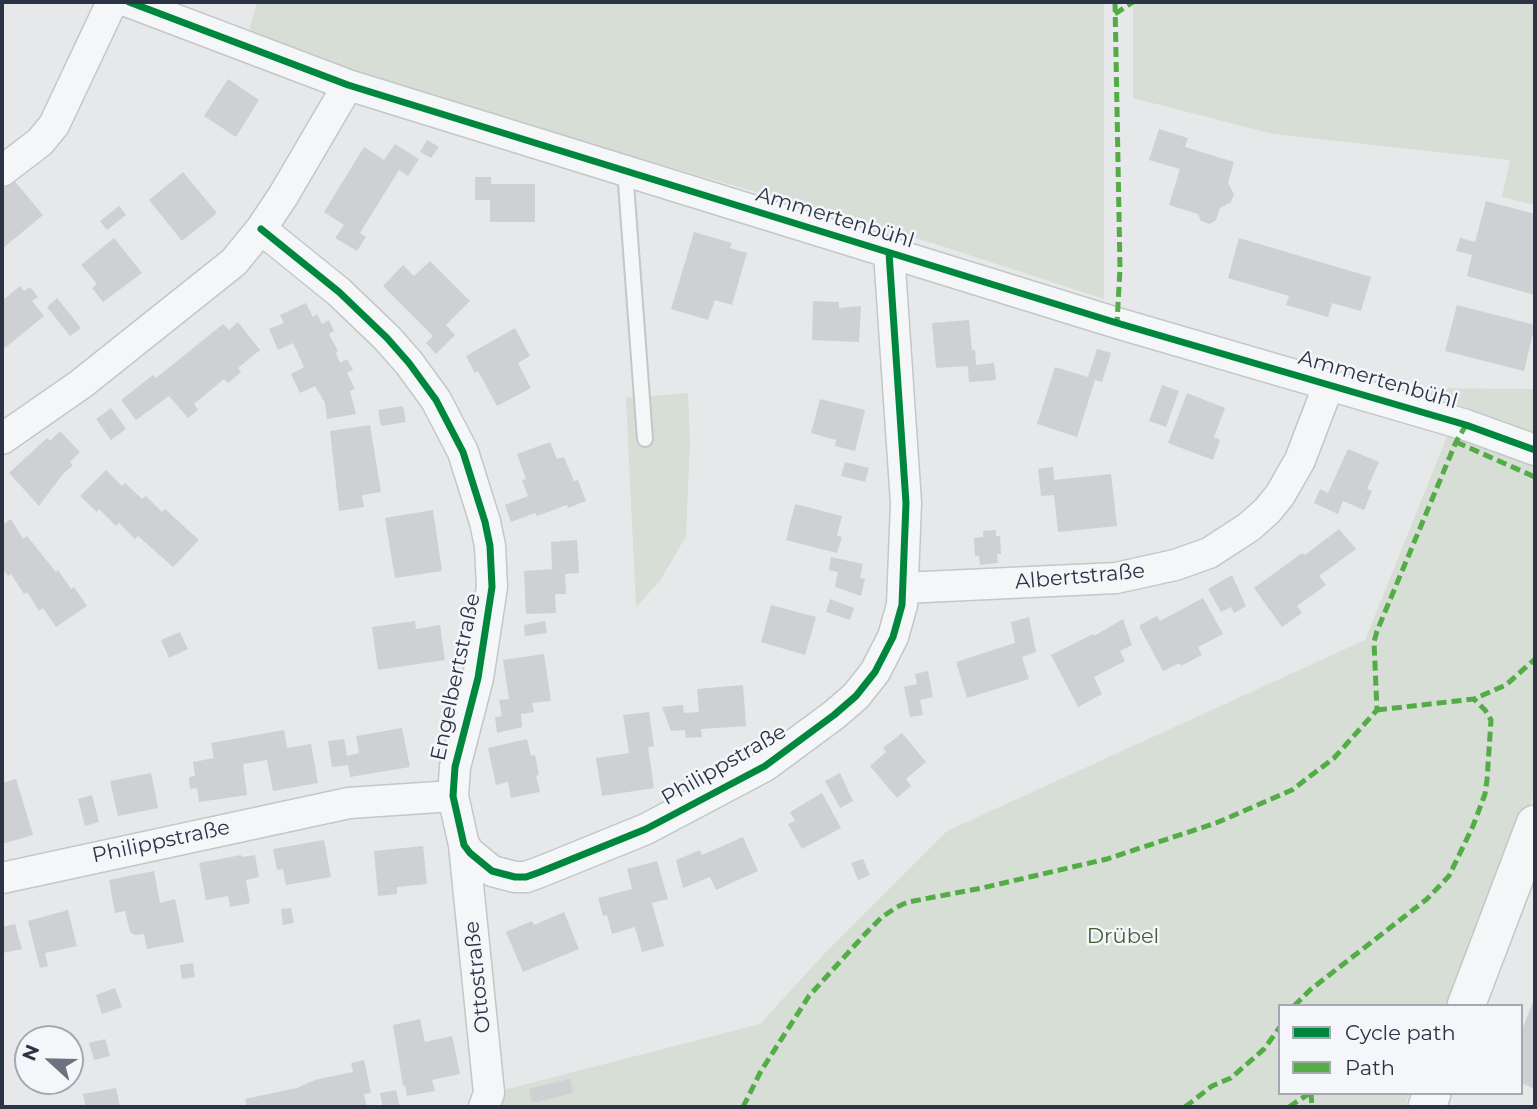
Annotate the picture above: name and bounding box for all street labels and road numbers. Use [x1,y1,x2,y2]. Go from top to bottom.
street label: Ammertenbühl [753,182,917,254]
street label: Ammertenbühl [1296,345,1460,415]
street label: Albertstraße [1014,559,1146,595]
street label: Engelbertstraße [426,591,486,763]
street label: Philippstraße [657,719,791,811]
street label: Philippstraße [90,815,232,869]
street label: Ottostraße [460,920,496,1034]

